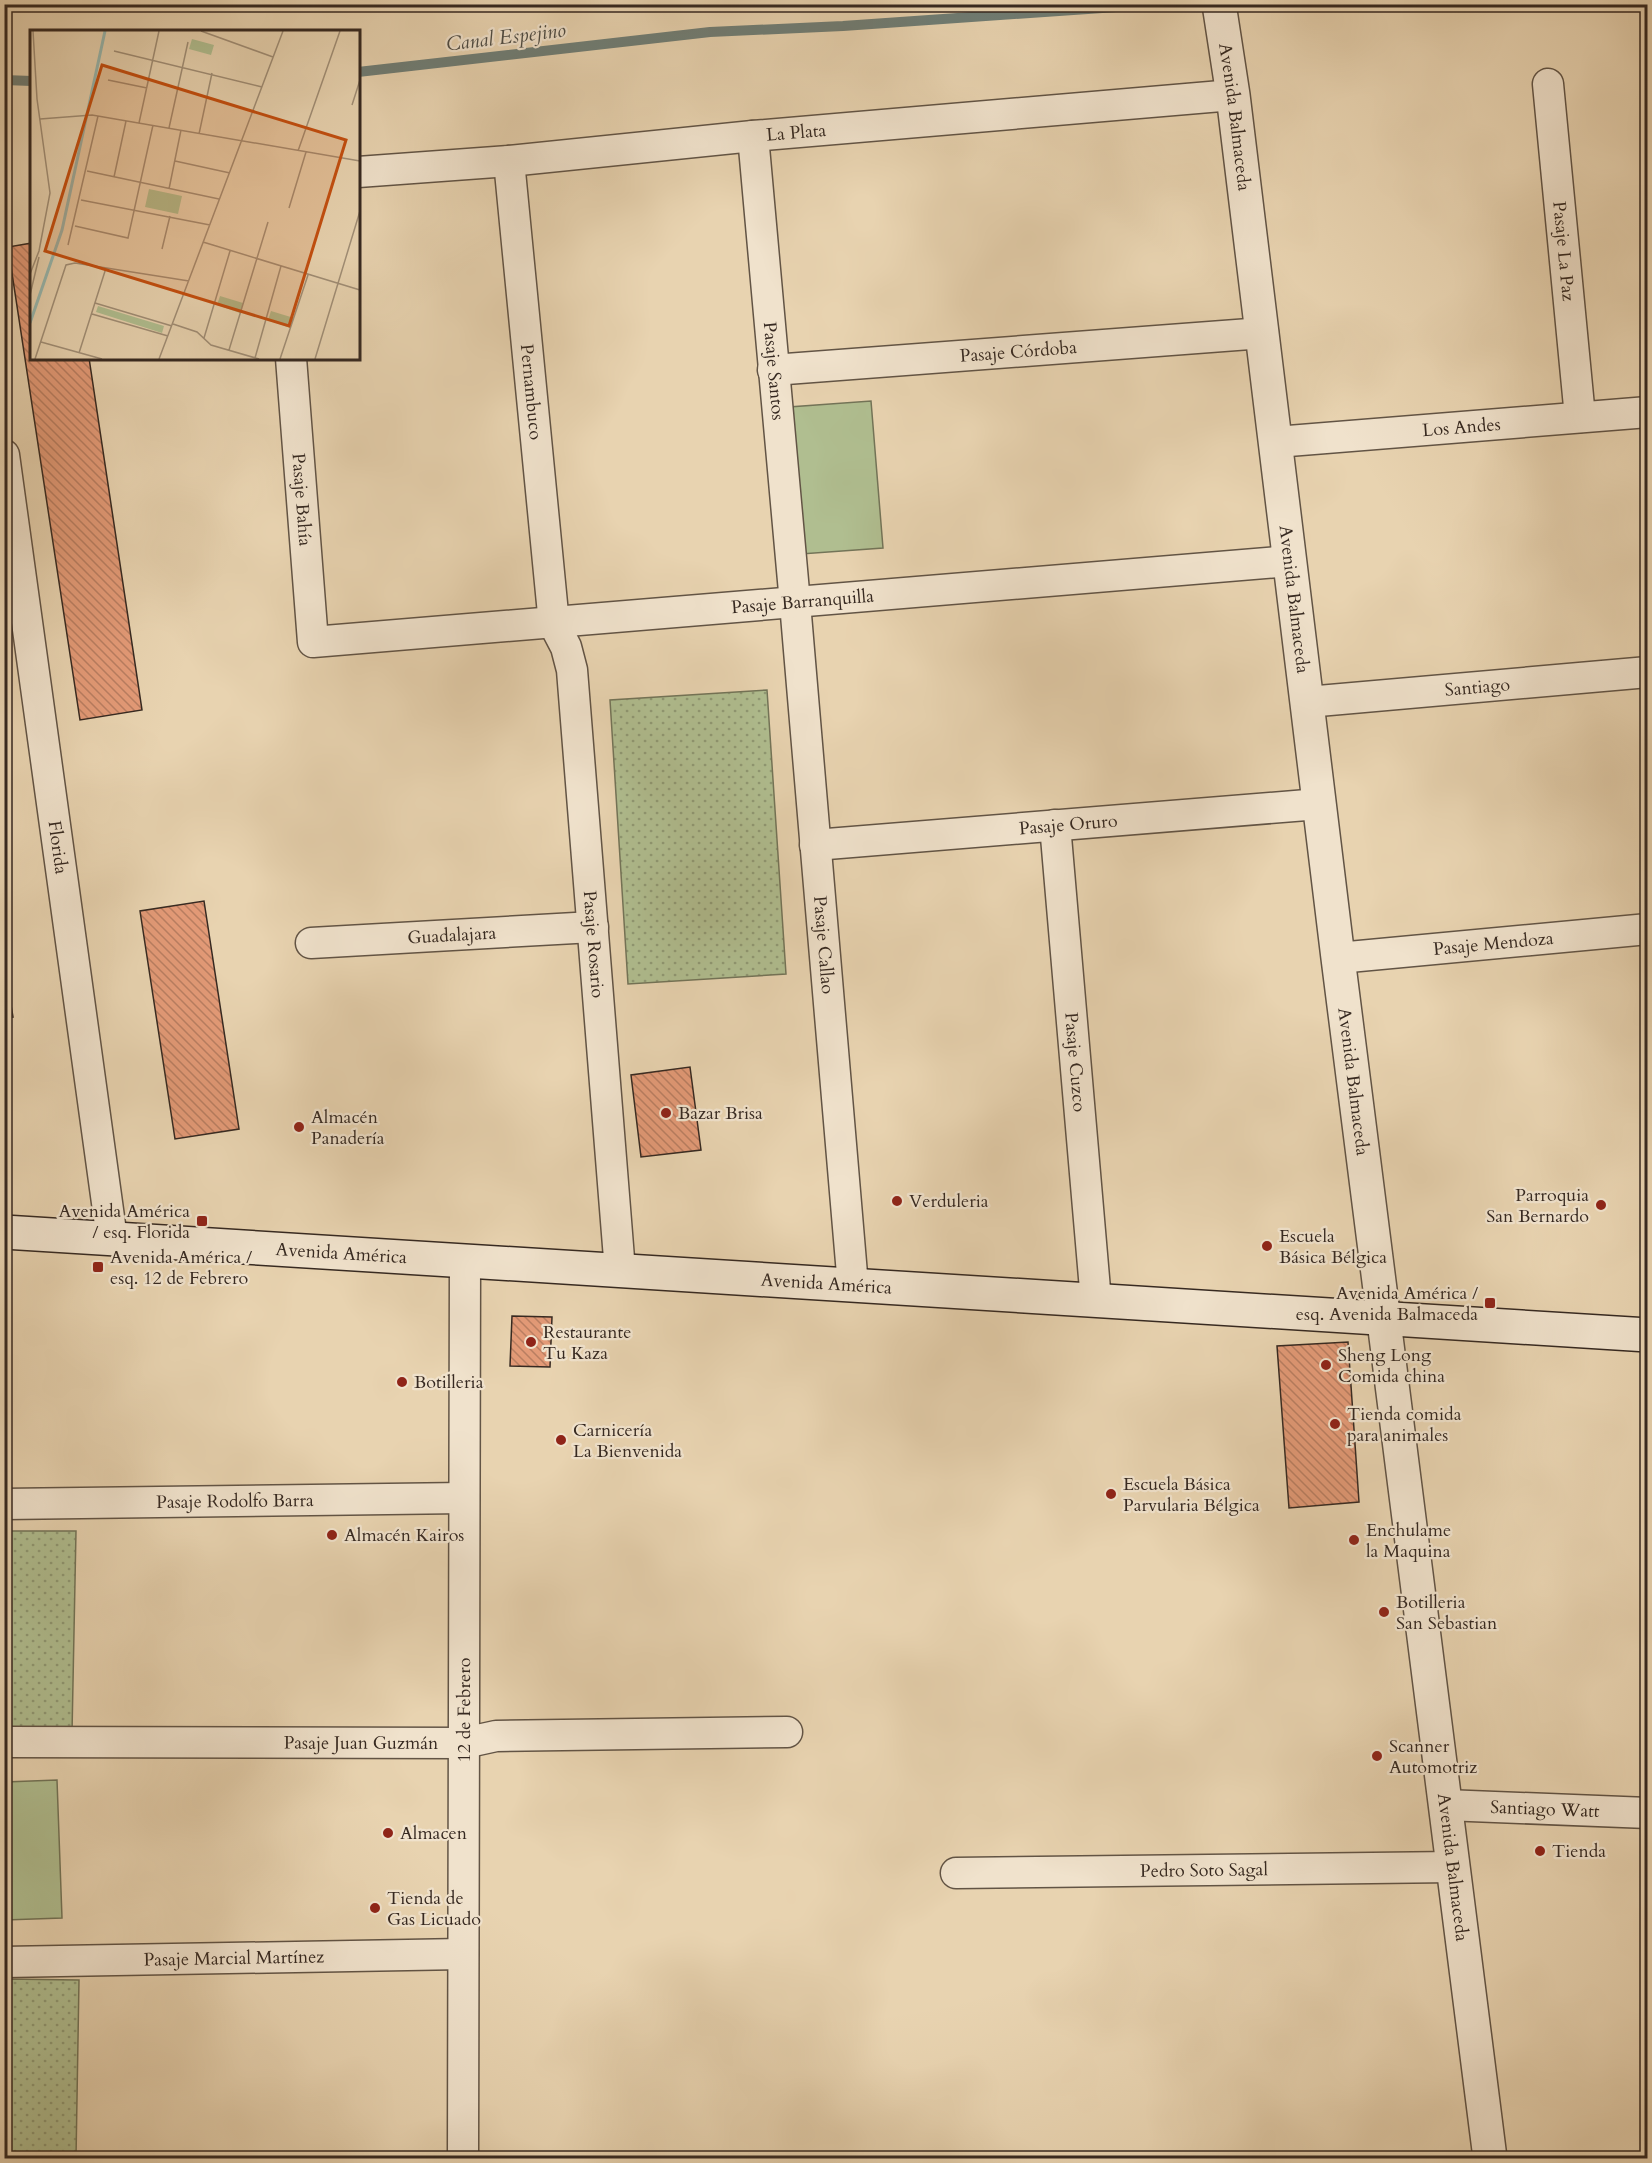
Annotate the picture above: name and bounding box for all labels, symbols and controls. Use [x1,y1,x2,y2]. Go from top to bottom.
water label: Canal Espejino [445,16,567,58]
inset map [30,30,360,360]
street label: Avenida Balmaceda [1213,41,1257,192]
street label: La Plata [765,117,827,147]
street label: Pasaje La Paz [1547,200,1581,302]
street label: Pasaje Santos [757,321,791,421]
street label: Pasaje Córdoba [959,335,1078,368]
street label: Pernambuco [514,343,549,441]
street label: Los Andes [1421,411,1501,443]
street label: Pasaje Bahía [286,452,318,547]
street label: Avenida Balmaceda [1273,524,1316,675]
street label: Pasaje Barranquilla [730,583,875,620]
street label: Santiago [1444,672,1511,702]
street label: Pasaje Oruro [1018,808,1119,841]
street label: Florida [42,819,74,876]
street label: Pasaje Rosario [577,890,611,999]
street label: Pasaje Callao [807,895,841,995]
street label: Guadalajara [407,920,497,950]
street label: Pasaje Mendoza [1432,925,1555,962]
street label: Avenida Balmaceda [1332,1006,1375,1157]
street label: Pasaje Cuzco [1059,1011,1092,1113]
place label: Bazar Brisa [678,1101,763,1126]
place label: Almacén Panadería [311,1105,385,1151]
marker: Bazar Brisa [659,1106,673,1120]
marker: Almacén Panadería [292,1120,306,1134]
place label: Parroquia San Bernardo [1486,1183,1589,1229]
place label: Verduleria [909,1189,989,1214]
marker: Verduleria [890,1194,904,1208]
marker: Parroquia San Bernardo [1594,1198,1608,1212]
place label: Avenida América / esq. Florida [59,1199,190,1245]
marker: Avenida América / esq. Florida [195,1214,209,1228]
place label: Escuela Básica Bélgica [1279,1224,1387,1270]
street label: Avenida América [275,1237,408,1270]
marker: Escuela Básica Bélgica [1260,1239,1274,1253]
place label: Avenida América / esq. 12 de Febrero [110,1245,252,1291]
marker: Avenida América / esq. 12 de Febrero [91,1260,105,1274]
street label: Avenida América [760,1267,893,1300]
place label: Avenida América / esq. Avenida Balmaceda [1296,1281,1478,1327]
marker: Avenida América / esq. Avenida Balmaceda [1483,1296,1497,1310]
place label: Restaurante Tu Kaza [543,1320,631,1366]
marker: Restaurante Tu Kaza [524,1335,538,1349]
place label: Sheng Long Comida china [1338,1343,1445,1389]
marker: Sheng Long Comida china [1319,1358,1333,1372]
place label: Botilleria [414,1370,484,1395]
marker: Botilleria [395,1375,409,1389]
place label: Tienda comida para animales [1347,1402,1462,1448]
marker: Tienda comida para animales [1328,1417,1342,1431]
place label: Carnicería La Bienvenida [573,1418,682,1464]
marker: Carnicería La Bienvenida [554,1433,568,1447]
place label: Escuela Básica Parvularia Bélgica [1123,1472,1260,1518]
street label: Pasaje Rodolfo Barra [156,1487,314,1515]
marker: Escuela Básica Parvularia Bélgica [1104,1487,1118,1501]
place label: Enchulame la Maquina [1366,1518,1451,1564]
place label: Almacén Kairos [344,1523,464,1548]
marker: Almacén Kairos [325,1528,339,1542]
marker: Enchulame la Maquina [1347,1533,1361,1547]
place label: Botilleria San Sebastian [1396,1590,1498,1636]
marker: Botilleria San Sebastian [1377,1605,1391,1619]
street label: 12 de Febrero [451,1657,477,1763]
street label: Pasaje Juan Guzmán [284,1730,439,1755]
place label: Scanner Automotriz [1389,1734,1477,1780]
marker: Scanner Automotriz [1370,1749,1384,1763]
street label: Avenida Balmaceda [1431,1792,1475,1943]
street label: Santiago Watt [1490,1794,1600,1824]
place label: Almacen [400,1821,468,1846]
marker: Almacen [381,1826,395,1840]
place label: Tienda [1552,1839,1606,1864]
marker: Tienda [1533,1844,1547,1858]
street label: Pedro Soto Sagal [1140,1857,1268,1883]
place label: Tienda de Gas Licuado [387,1886,481,1932]
marker: Tienda de Gas Licuado [368,1901,382,1915]
street label: Pasaje Marcial Martínez [143,1944,325,1972]

